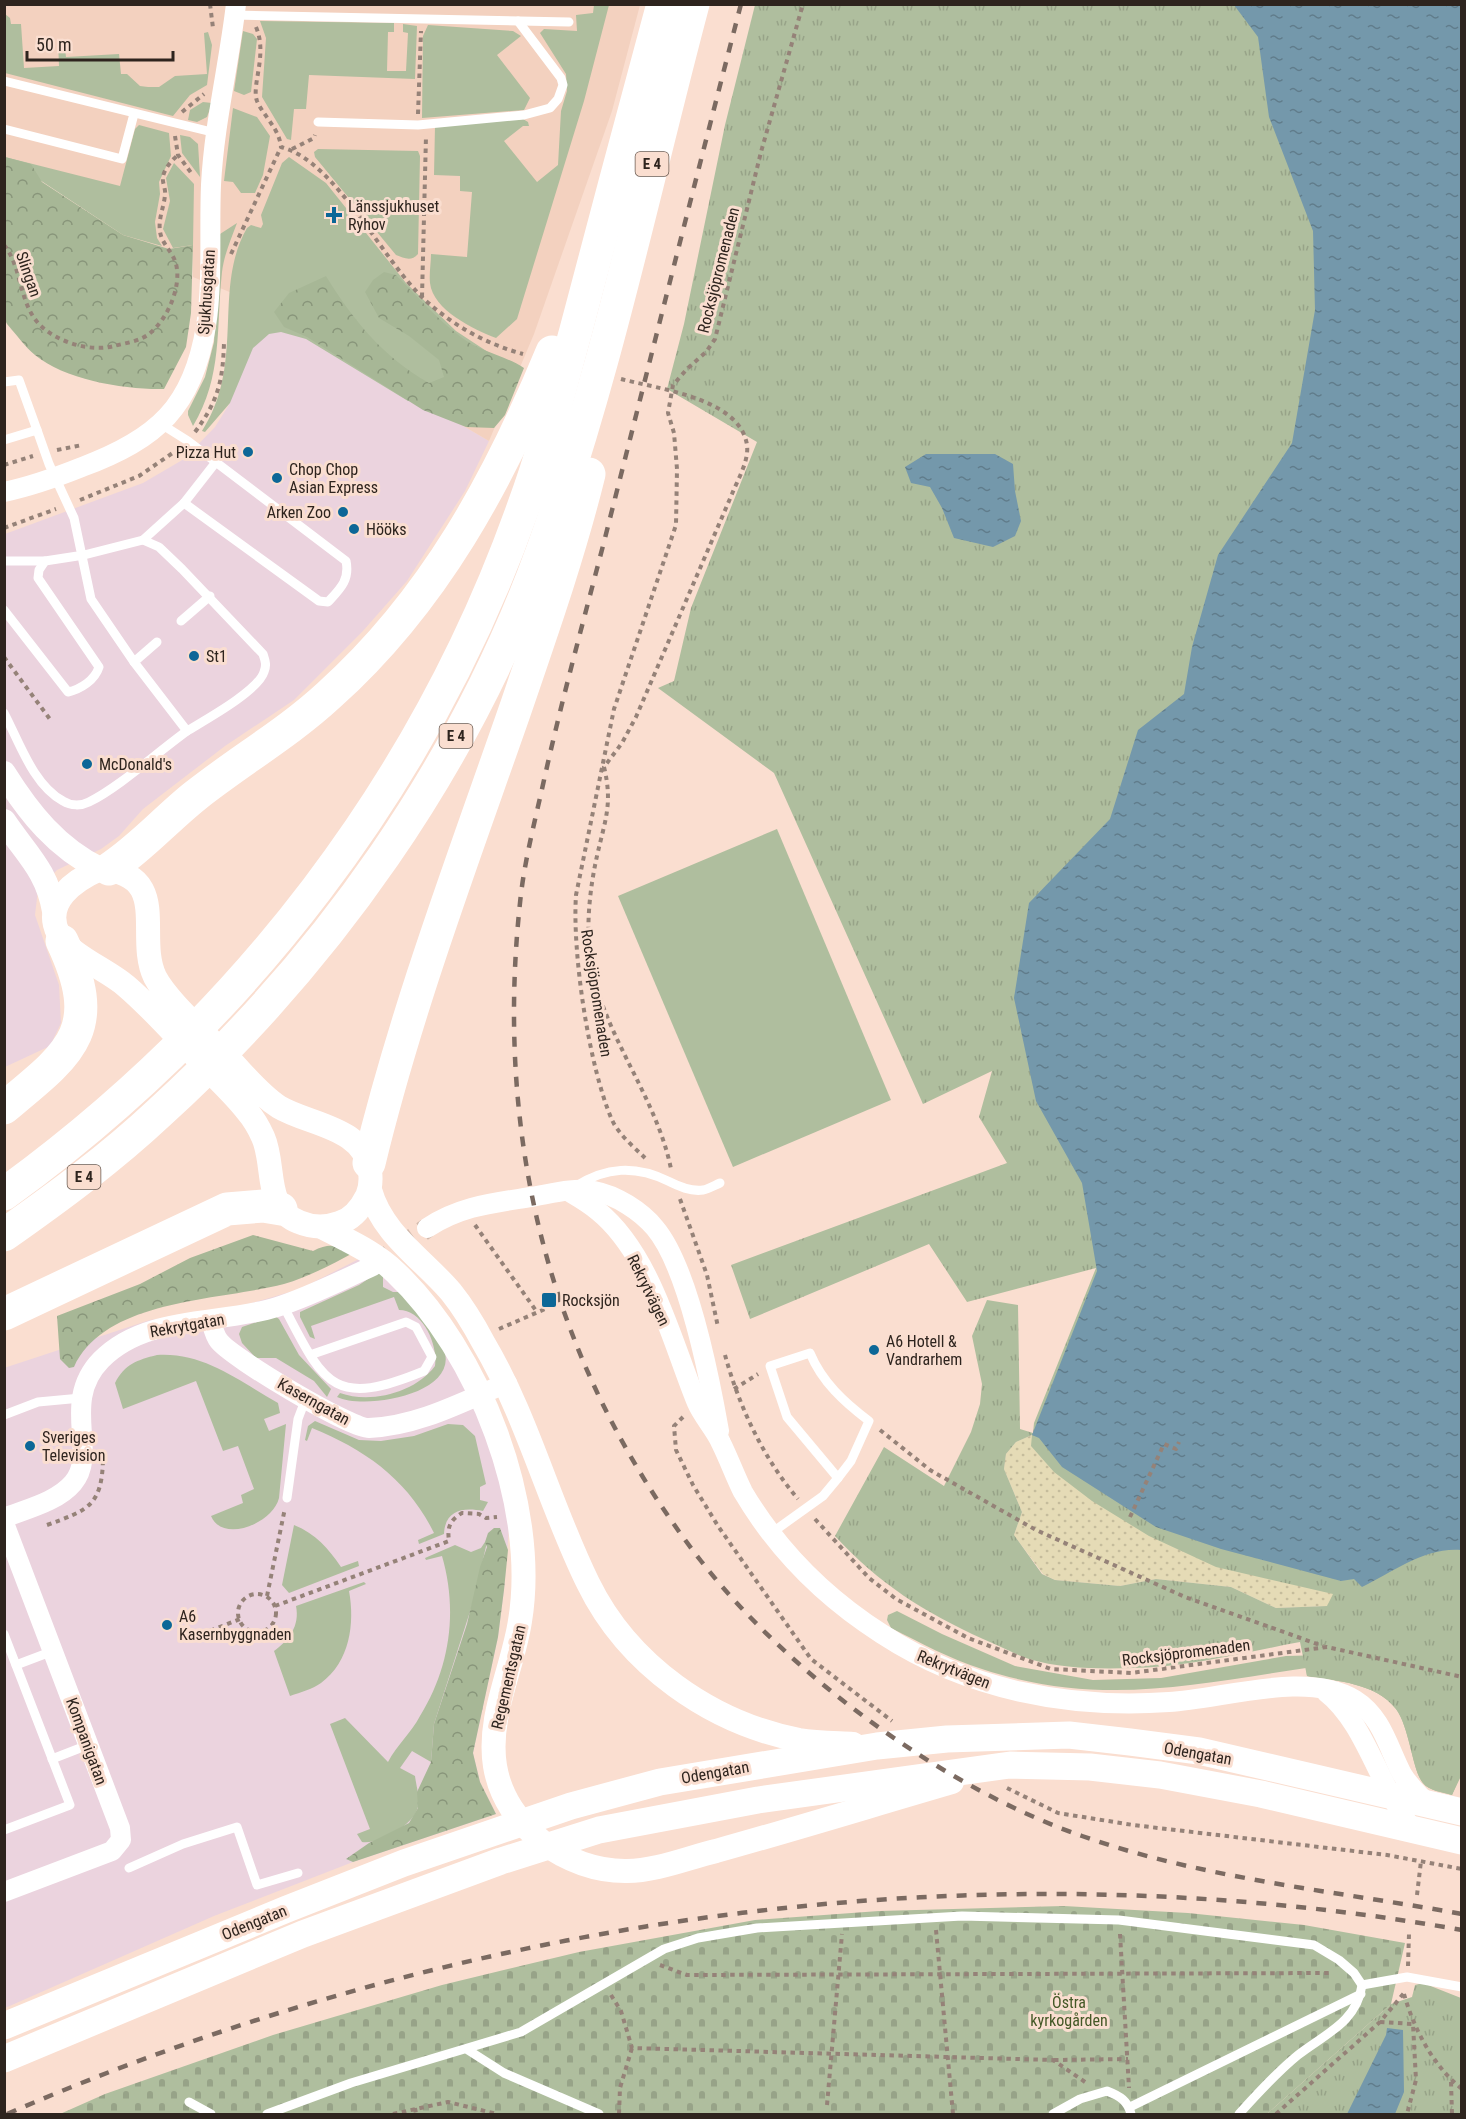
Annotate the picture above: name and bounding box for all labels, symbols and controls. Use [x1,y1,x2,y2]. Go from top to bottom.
scale bar [27,24,172,62]
text: 50 m [36,34,71,55]
road number: E 4 [636,152,668,176]
place label: Länssjukhuset Ryhov [348,197,439,234]
street label: Rocksjöpromenaden [694,205,743,335]
marker: Länssjukhuset Ryhov [325,206,343,224]
street label: Slingan [12,249,45,299]
street label: Sjukhusgatan [194,249,219,335]
place label: Pizza Hut [176,443,236,462]
marker: Pizza Hut [241,445,255,459]
place label: Chop Chop Asian Express [289,460,378,497]
marker: Chop Chop Asian Express [270,471,284,485]
place label: Arken Zoo [267,503,331,522]
marker: Arken Zoo [336,505,350,519]
place label: Hööks [366,520,407,539]
marker: Hööks [347,522,361,536]
place label: St1 [206,647,227,666]
marker: St1 [187,649,201,663]
road number: E 4 [440,724,472,748]
place label: McDonald's [99,755,172,774]
marker: McDonald's [80,757,94,771]
street label: Rocksjöpromenaden [577,928,616,1058]
road number: E 4 [68,1165,100,1189]
street label: Rekrytvägen [623,1251,674,1329]
marker: Rocksjön [540,1291,558,1309]
place label: Rocksjön [562,1291,620,1310]
street label: Rekrytgatan [148,1310,226,1341]
place label: A6 Hotell & Vandrarhem [886,1332,962,1369]
marker: A6 Hotell & Vandrarhem [867,1343,881,1357]
street label: Kaserngatan [274,1374,353,1429]
place label: Sveriges Television [42,1428,105,1465]
marker: Sveriges Television [23,1439,37,1453]
place label: A6 Kasernbyggnaden [179,1607,292,1644]
marker: A6 Kasernbyggnaden [160,1618,174,1632]
street label: Regementsgatan [487,1623,530,1731]
street label: Rocksjöpromenaden [1121,1635,1251,1670]
street label: Rekrytvägen [914,1646,993,1693]
street label: Kompanigatan [62,1695,111,1787]
street label: Odengatan [1163,1738,1233,1769]
street label: Odengatan [680,1757,750,1788]
street label: Odengatan [219,1901,290,1944]
park label: Östra kyrkogården [1030,1993,1108,2030]

